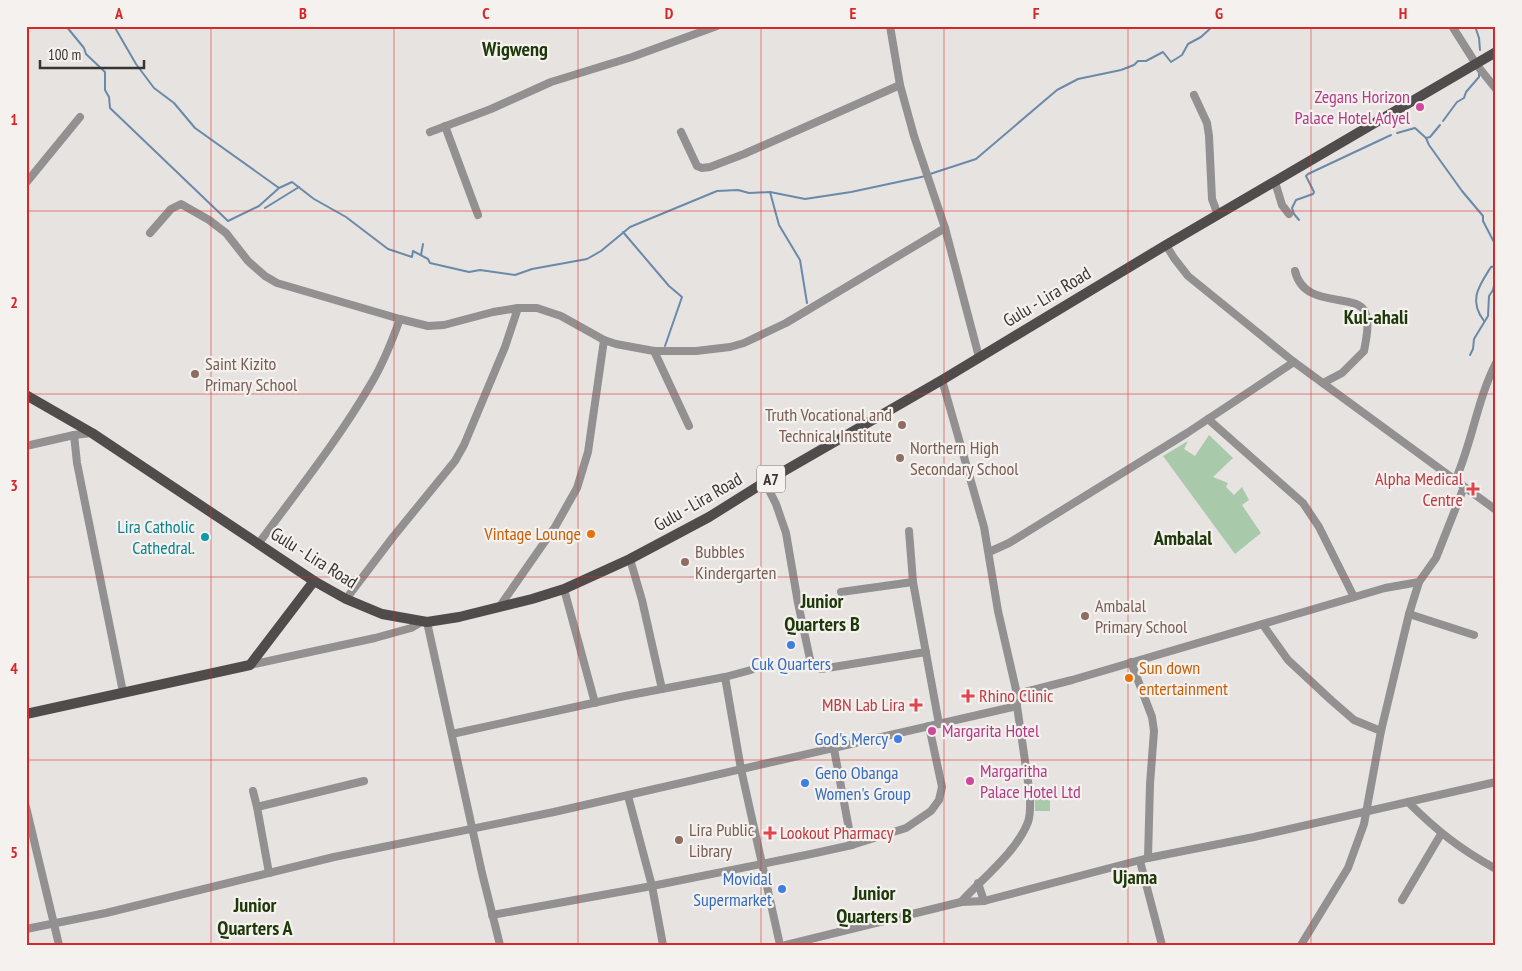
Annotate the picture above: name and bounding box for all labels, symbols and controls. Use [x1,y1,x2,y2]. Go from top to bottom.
text: A [114,3,124,23]
text: B [299,3,307,23]
text: C [482,3,490,23]
text: D [665,3,674,23]
text: E [850,3,857,23]
text: F [1033,3,1040,23]
text: G [1215,3,1223,23]
text: H [1399,3,1407,23]
district label: Wigweng [481,36,548,62]
scale bar [40,38,144,70]
text: 100 m [48,45,81,64]
place label: Zegans Horizon Palace Hotel Adyel [1295,85,1411,129]
marker: Zegans Horizon Palace Hotel Adyel [1414,101,1426,113]
text: 1 [10,109,18,129]
street label: Gulu - Lira Road [999,261,1095,332]
text: 2 [10,292,18,312]
district label: Kul-ahali [1344,304,1408,330]
place label: Saint Kizito Primary School [205,352,298,396]
marker: Saint Kizito Primary School [189,368,201,380]
place label: Truth Vocational and Technical Institute [765,403,892,447]
marker: Truth Vocational and Technical Institute [896,419,908,431]
place label: Northern High Secondary School [910,436,1019,480]
marker: Northern High Secondary School [894,452,906,464]
road number: A7 [757,466,785,492]
street label: Gulu - Lira Road [649,467,746,536]
place label: Alpha Medical Centre [1375,467,1464,511]
text: 3 [10,475,18,495]
marker: Alpha Medical Centre [1467,483,1479,495]
place label: Lira Catholic Cathedral. [117,515,196,559]
street label: Gulu - Lira Road [267,522,362,593]
place label: Vintage Lounge [483,522,581,545]
district label: Ambalal [1153,525,1212,551]
marker: Vintage Lounge [585,528,597,540]
marker: Lira Catholic Cathedral. [199,531,211,543]
place label: Bubbles Kindergarten [695,540,776,584]
marker: Bubbles Kindergarten [679,556,691,568]
district label: Junior Quarters B [784,588,860,637]
place label: Ambalal Primary School [1095,594,1188,638]
marker: Ambalal Primary School [1079,610,1091,622]
marker: Cuk Quarters [785,639,797,651]
place label: Cuk Quarters [751,652,831,675]
place label: Sun down entertainment [1139,656,1228,700]
text: 4 [10,658,18,678]
marker: Sun down entertainment [1123,672,1135,684]
place label: Rhino Clinic [979,684,1054,707]
marker: Rhino Clinic [961,689,975,703]
place label: MBN Lab Lira [822,693,905,716]
marker: MBN Lab Lira [909,698,923,712]
place label: Margarita Hotel [942,719,1040,742]
marker: Margarita Hotel [926,725,938,737]
place label: God's Mercy [815,727,888,750]
marker: God's Mercy [892,733,904,745]
place label: Margaritha Palace Hotel Ltd [980,759,1081,803]
place label: Geno Obanga Women's Group [815,761,911,805]
marker: Margaritha Palace Hotel Ltd [964,775,976,787]
marker: Geno Obanga Women's Group [799,777,811,789]
place label: Lira Public Library [689,818,755,862]
place label: Lookout Pharmacy [780,821,894,844]
marker: Lookout Pharmacy [764,827,776,839]
marker: Lira Public Library [673,834,685,846]
text: 5 [10,842,18,862]
district label: Ujama [1113,864,1157,890]
place label: Movidal Supermarket [693,867,773,911]
district label: Junior Quarters B [836,880,912,929]
marker: Movidal Supermarket [776,883,788,895]
district label: Junior Quarters A [217,892,294,941]

